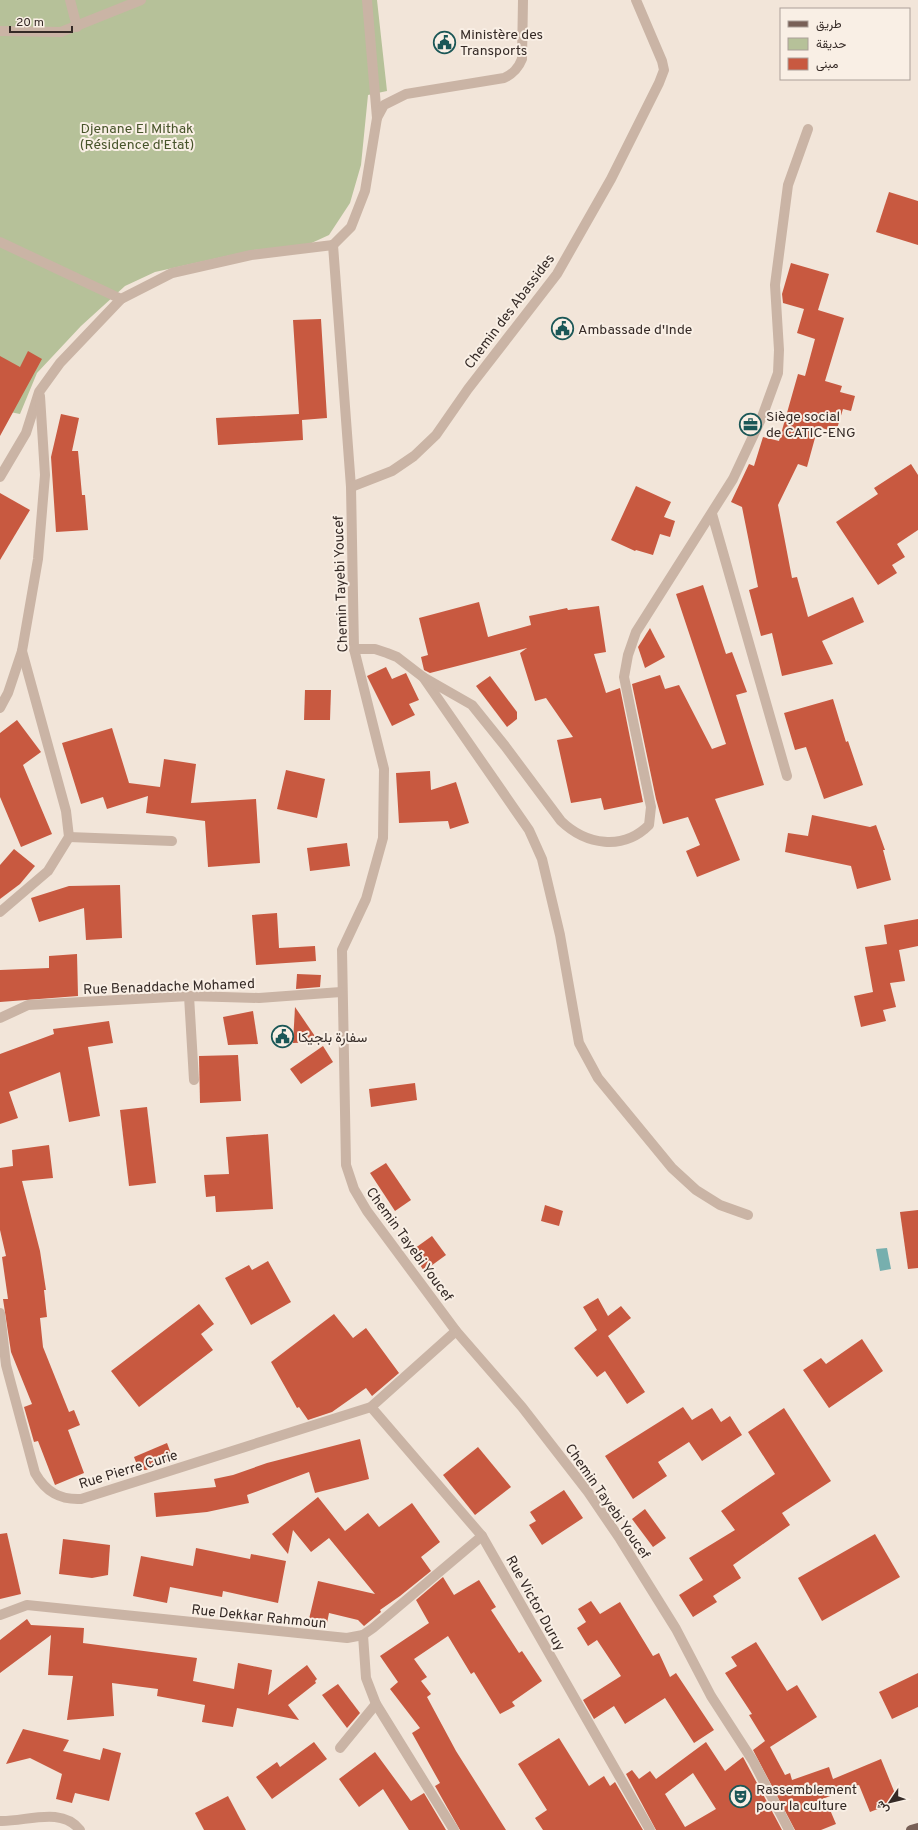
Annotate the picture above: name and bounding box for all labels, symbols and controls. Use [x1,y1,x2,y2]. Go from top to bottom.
scale bar [10,8,72,34]
legend [780,8,910,80]
text: 20 m [16,15,44,31]
text: طريق [816,17,842,33]
place label: Ministère des Transports [460,27,543,60]
public building icon: Ministère des Transports [431,29,457,55]
text: حديقة [816,37,846,53]
text: مبنى [816,57,838,73]
park label: Djenane El Mithak (Résidence d'Etat) [80,121,194,154]
street label: Chemin des Abassides [461,251,559,373]
public building icon: Ambassade d'Inde [549,316,575,342]
place label: Ambassade d'Inde [578,322,692,339]
place label: Siège social de CATIC-ENG [766,409,856,442]
office icon: Siège social de CATIC-ENG [737,411,763,437]
street label: Chemin Tayebi Youcef [331,515,352,653]
street label: Rue Benaddache Mohamed [83,976,255,999]
public building icon: سفارة بلجيكا [270,1024,296,1050]
place label: سفارة بلجيكا [298,1030,367,1047]
street label: Chemin Tayebi Youcef [362,1185,456,1305]
street label: Chemin Tayebi Youcef [561,1441,653,1563]
street label: Rue Pierre Curie [77,1447,180,1494]
street label: Rue Victor Duruy [501,1553,568,1654]
street label: Rue Dekkar Rahmoun [190,1602,327,1633]
place label: Rassemblement pour la culture [756,1782,857,1815]
north arrow [870,1782,910,1822]
theatre icon: Rassemblement pour la culture [727,1784,753,1810]
text: ش [873,1798,892,1817]

